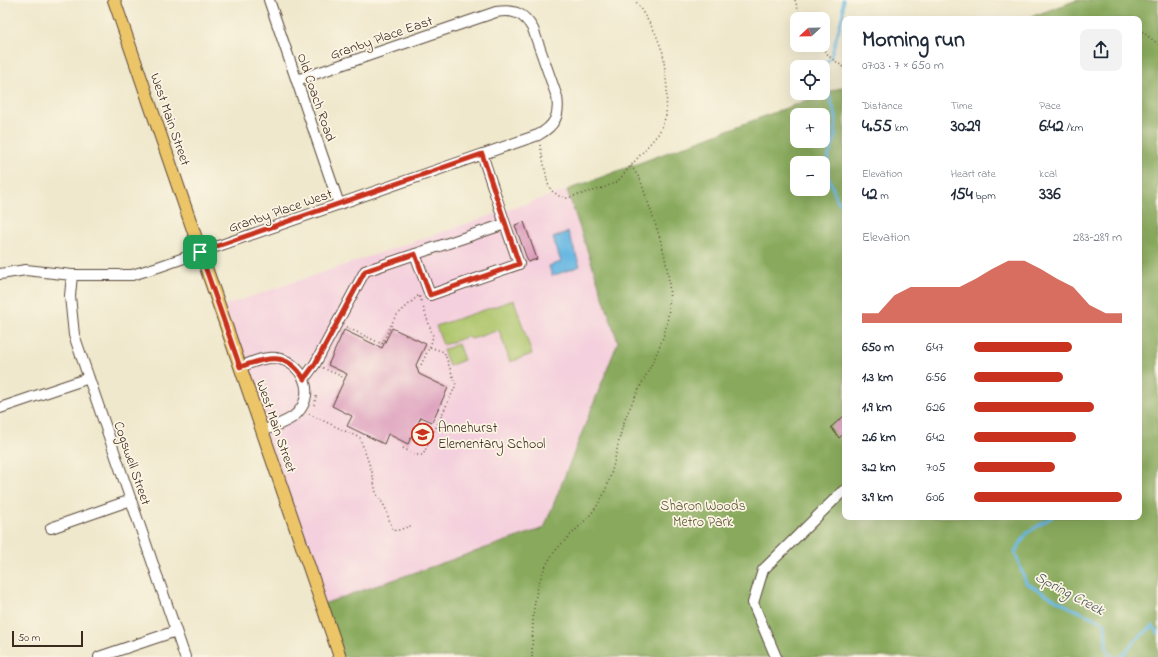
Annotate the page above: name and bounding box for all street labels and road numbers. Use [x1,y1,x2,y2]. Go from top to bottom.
street label: Granby Place East [327,11,436,67]
street label: Old Coach Road [291,50,341,145]
street label: West Main Street [144,70,195,169]
street label: Granby Place West [226,184,336,240]
street label: West Main Street [250,377,301,476]
street label: Cogswell Street [106,419,156,509]

